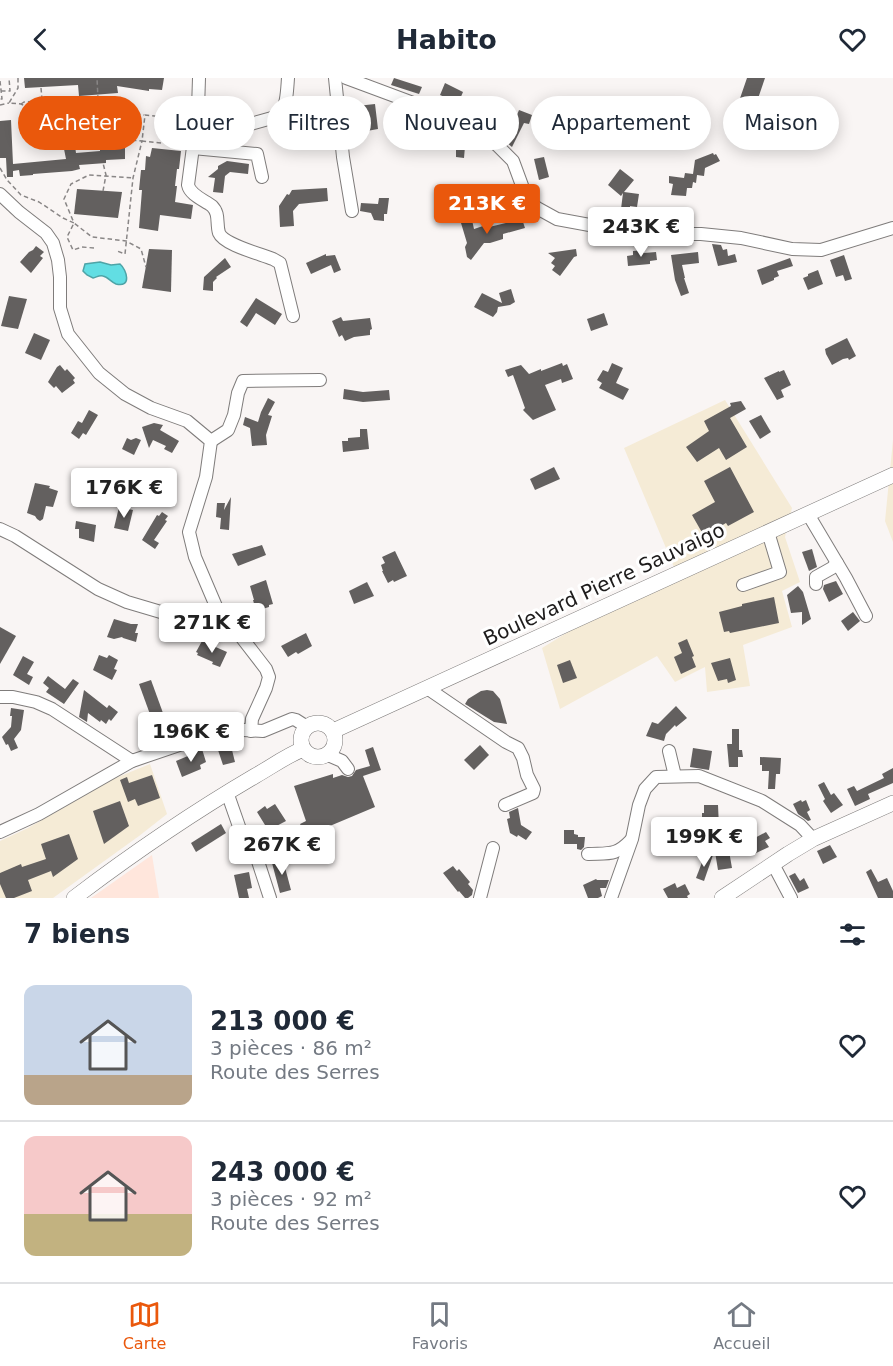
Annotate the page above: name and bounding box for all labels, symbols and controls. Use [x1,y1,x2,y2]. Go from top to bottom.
icon: back [24,23,57,56]
icon: heart [836,23,869,56]
text: Habito [396,24,497,55]
chip: Acheter [18,96,142,150]
chip: Louer [154,96,255,150]
chip: Filtres [267,96,371,150]
chip: Nouveau [383,96,519,150]
chip: Appartement [531,96,711,150]
chip: Maison [723,96,839,150]
pin: 213K € [438,184,536,235]
text: 213K € [448,191,526,215]
pin: 243K € [592,207,690,258]
text: 243K € [602,214,680,238]
pin: 176K € [75,468,173,519]
text: 176K € [85,475,163,499]
street label: Boulevard Pierre Sauvaigo [480,517,728,651]
pin: 271K € [163,603,261,654]
text: 271K € [173,610,251,634]
pin: 196K € [142,712,240,763]
text: 196K € [152,719,230,743]
pin: 199K € [655,817,753,868]
text: 199K € [665,824,743,848]
pin: 267K € [233,825,331,876]
text: 267K € [243,832,321,856]
icon: filters [836,918,869,951]
text: 7 biens [24,919,130,949]
text: 213 000 € [210,1006,355,1036]
icon: home [72,1009,144,1081]
icon: heart [836,1029,869,1062]
text: 3 pièces · 86 m² [210,1036,372,1060]
text: Route des Serres [210,1060,380,1084]
text: 243 000 € [210,1157,355,1187]
icon: home [72,1160,144,1232]
icon: heart [836,1180,869,1213]
text: 3 pièces · 92 m² [210,1187,372,1211]
text: Route des Serres [210,1211,380,1235]
tab: Carte [123,1298,166,1353]
tab: Favoris [412,1298,468,1353]
tab: Accueil [713,1298,770,1353]

